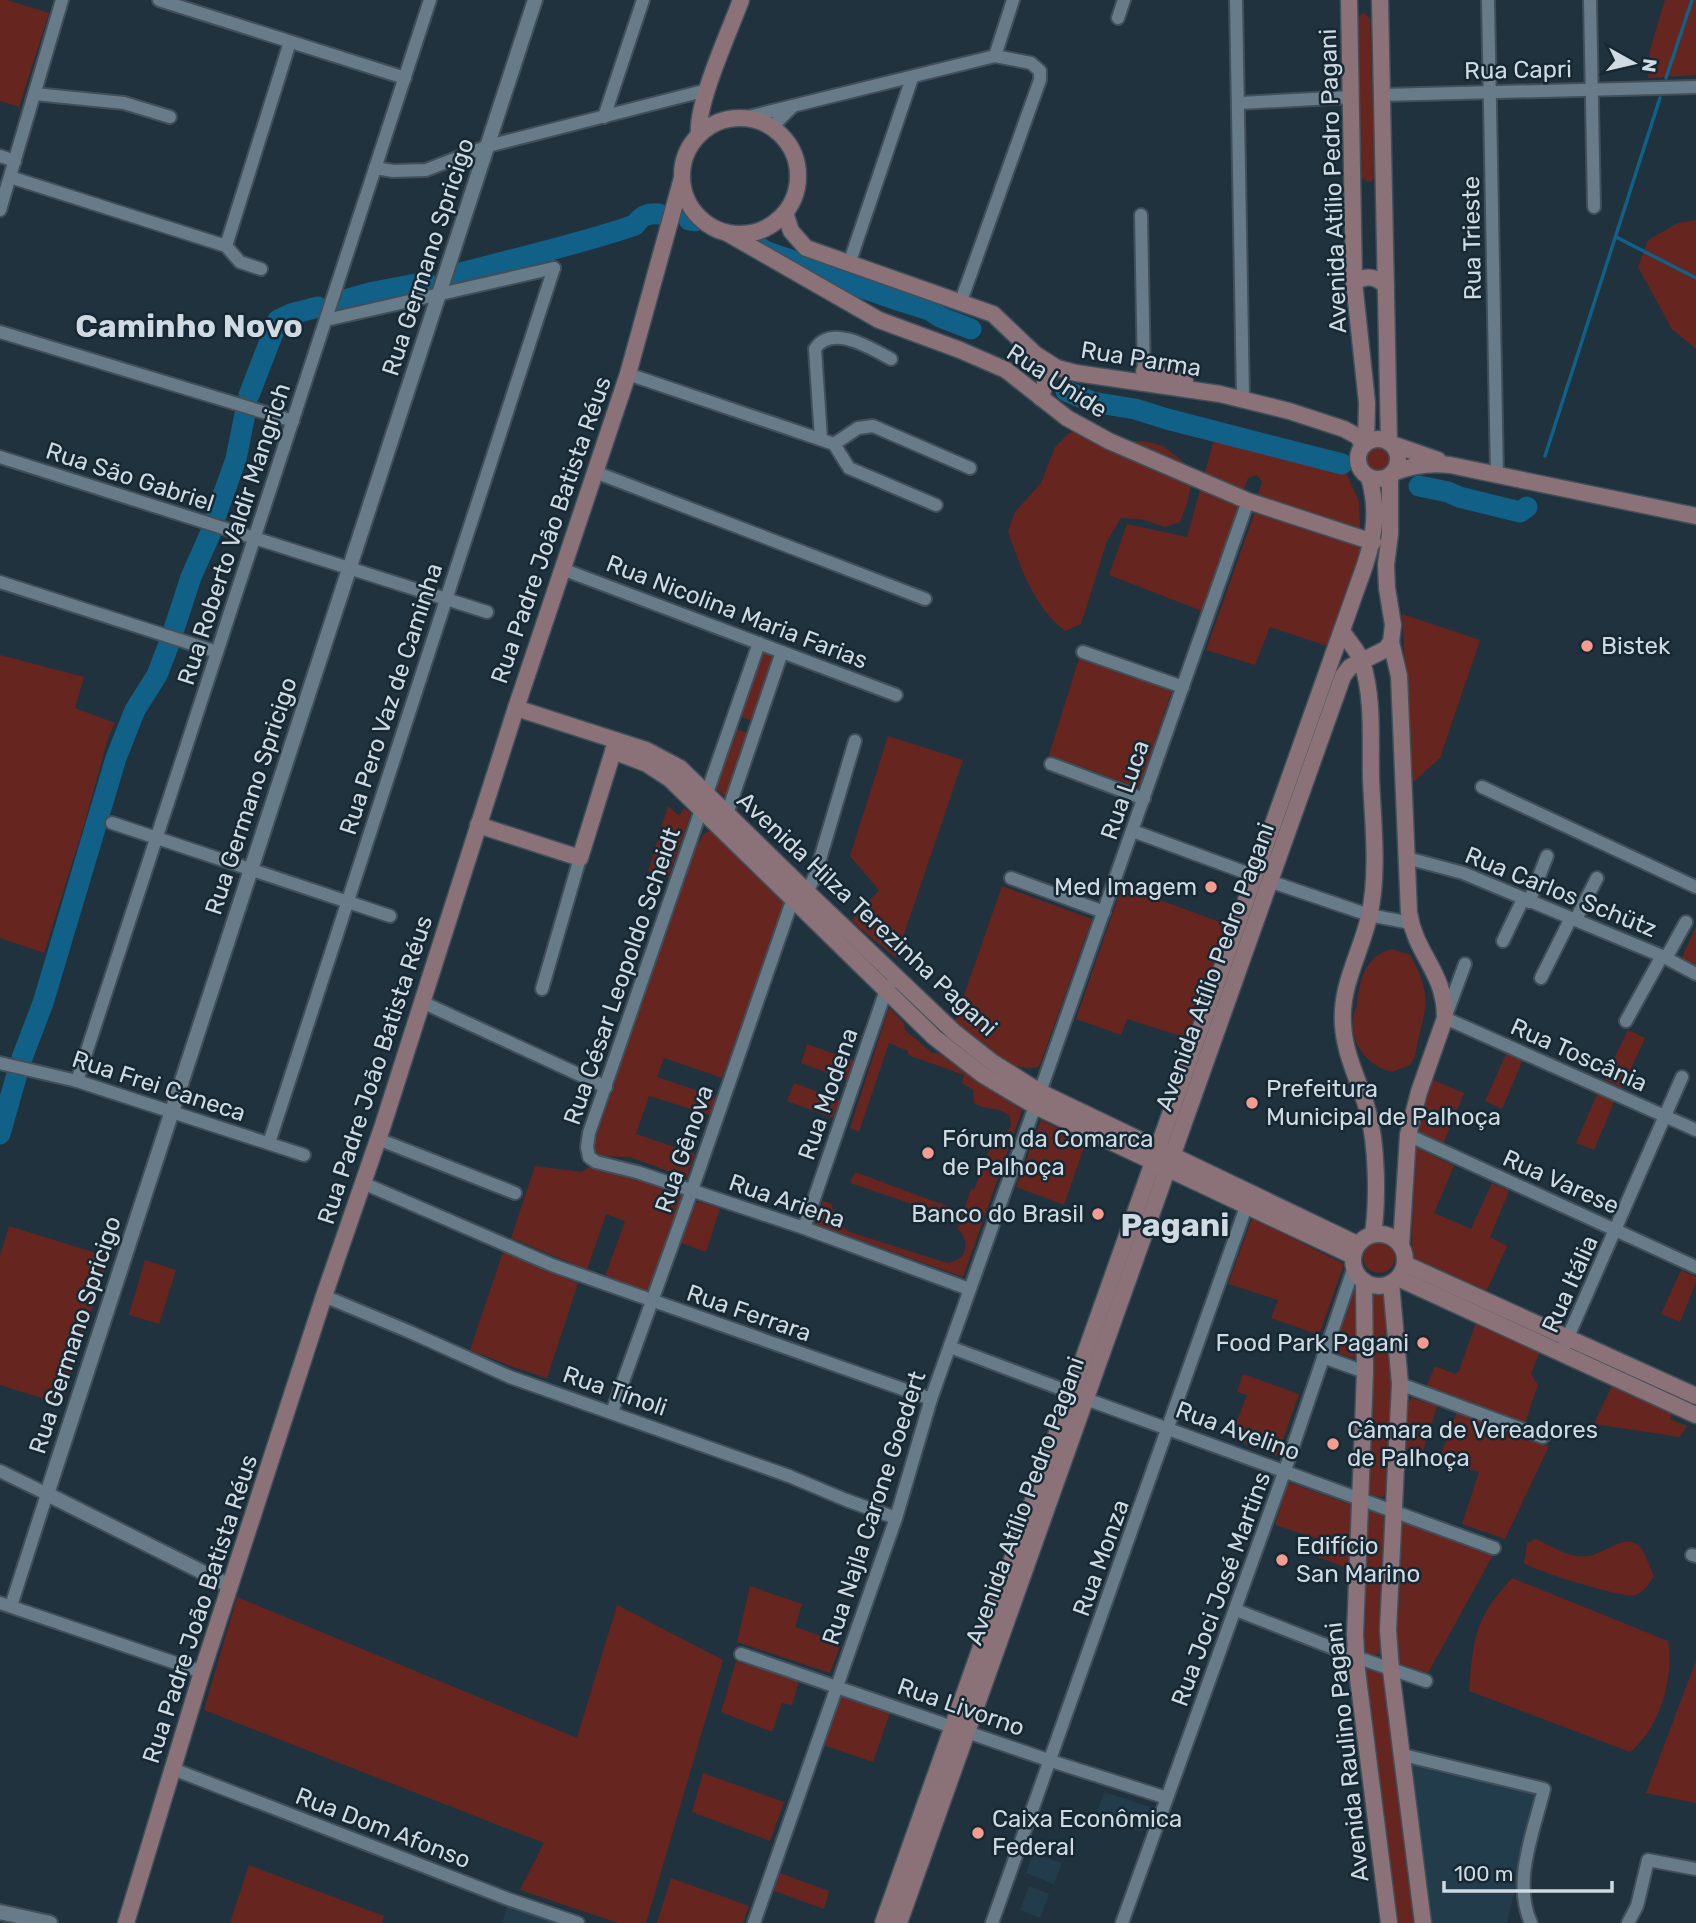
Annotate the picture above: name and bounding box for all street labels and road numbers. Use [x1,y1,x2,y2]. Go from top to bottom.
street label: Avenida Atílio Pedro Pagani [1314,28,1352,334]
street label: Rua Capri [1464,55,1572,85]
street label: Rua Germano Spricigo [376,135,480,379]
street label: Rua Trieste [1457,176,1487,300]
street label: Rua Parma [1079,336,1203,382]
street label: Rua Unide [1001,338,1113,424]
street label: Rua Padre João Batista Réus [485,373,617,687]
street label: Rua Roberto Valdir Mangrich [172,379,296,689]
street label: Rua São Gabriel [42,437,218,517]
street label: Rua Nicolina Maria Farias [602,549,872,675]
street label: Rua Pero Vaz de Caminha [334,560,448,838]
street label: Rua Germano Spricigo [199,674,303,918]
street label: Rua Luca [1095,737,1155,843]
street label: Avenida Hilza Terezinha Pagani [731,786,1003,1042]
street label: Avenida Atílio Pedro Pagani [1150,819,1280,1115]
street label: Rua César Leopoldo Scheidt [558,824,686,1128]
street label: Rua Carlos Schütz [1461,841,1661,943]
street label: Rua Padre João Batista Réus [312,912,438,1228]
street label: Rua Toscânia [1506,1012,1652,1098]
street label: Rua Modena [792,1024,864,1164]
street label: Rua Frei Caneca [69,1045,249,1127]
street label: Rua Gênova [649,1082,719,1216]
street label: Rua Varese [1499,1144,1623,1220]
street label: Rua Ariena [725,1168,849,1234]
street label: Rua Germano Spricigo [23,1213,127,1457]
street label: Rua Itália [1536,1231,1604,1337]
street label: Rua Ferrara [683,1279,815,1347]
street label: Avenida Atílio Pedro Pagani [960,1353,1090,1649]
street label: Rua Tínoli [559,1360,671,1422]
street label: Rua Najla Carone Goedert [816,1368,932,1648]
street label: Rua Avelino [1172,1396,1304,1466]
street label: Rua Padre João Batista Réus [137,1451,263,1767]
street label: Rua Joci José Martins [1166,1468,1276,1710]
street label: Rua Monza [1067,1496,1135,1620]
street label: Avenida Raulino Pagani [1319,1621,1375,1883]
street label: Rua Livorno [894,1672,1028,1742]
street label: Rua Dom Afonso [292,1782,474,1874]

